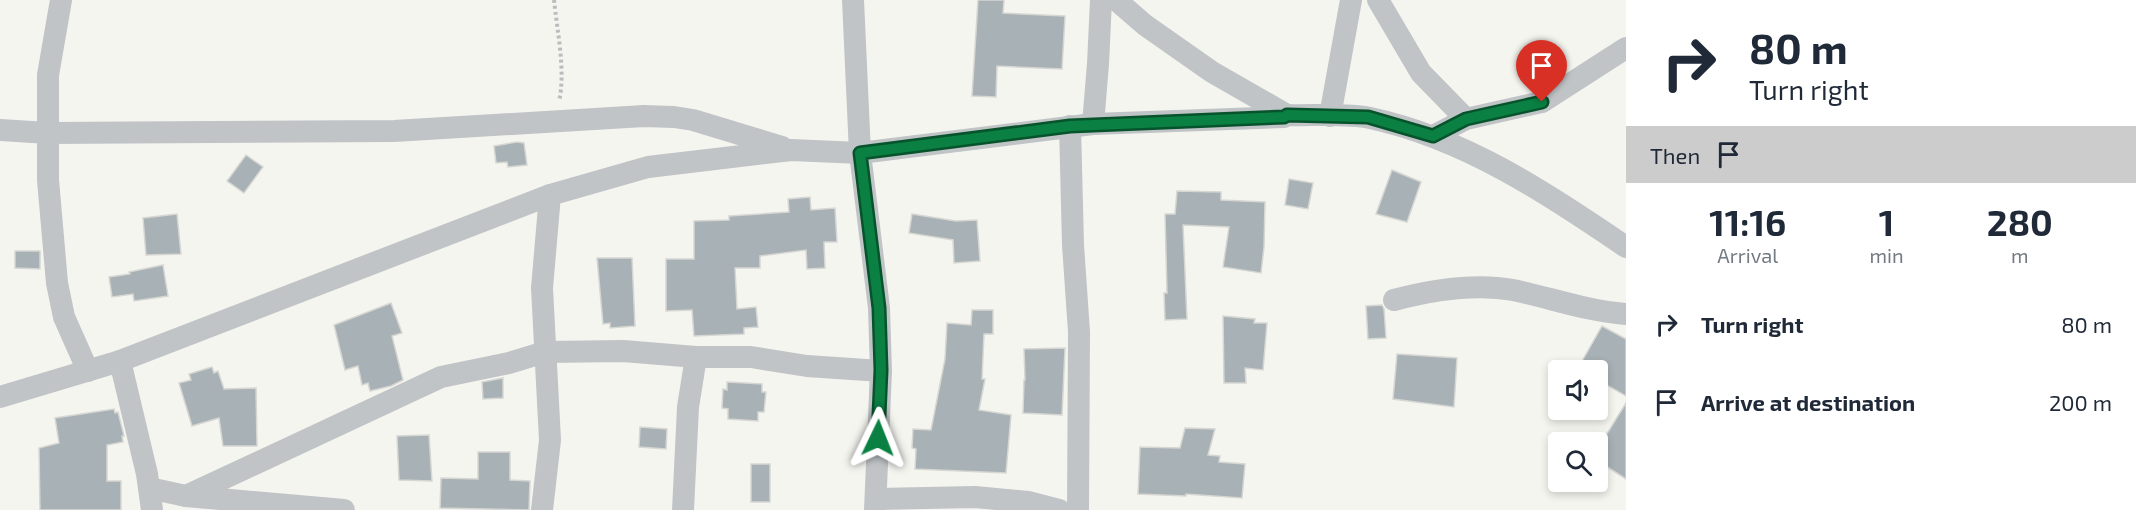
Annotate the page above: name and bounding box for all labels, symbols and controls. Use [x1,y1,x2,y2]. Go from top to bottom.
text: 80 m [1749,22,1848,72]
icon: right [1650,24,1728,102]
pin [1516,40,1567,102]
icon: arrive [1525,49,1558,82]
text: Turn right [1749,73,1869,105]
icon: arrive [1712,138,1745,171]
text: Then [1650,142,1700,168]
text: 11:16 [1709,200,1786,243]
text: 1 [1879,200,1894,243]
text: 280 [1987,200,2053,243]
text: Arrival [1717,243,1778,267]
text: min [1869,243,1904,267]
text: m [2011,243,2029,267]
icon: right [1650,308,1683,341]
text: Turn right [1701,311,1803,337]
text: 80 m [2061,311,2112,337]
map controls [1548,360,1608,492]
button: sound [1548,360,1608,420]
icon: arrive [1650,386,1683,419]
text: Arrive at destination [1701,389,1915,415]
text: 200 m [2049,389,2112,415]
position arrow [846,406,910,470]
button: search [1548,432,1608,492]

